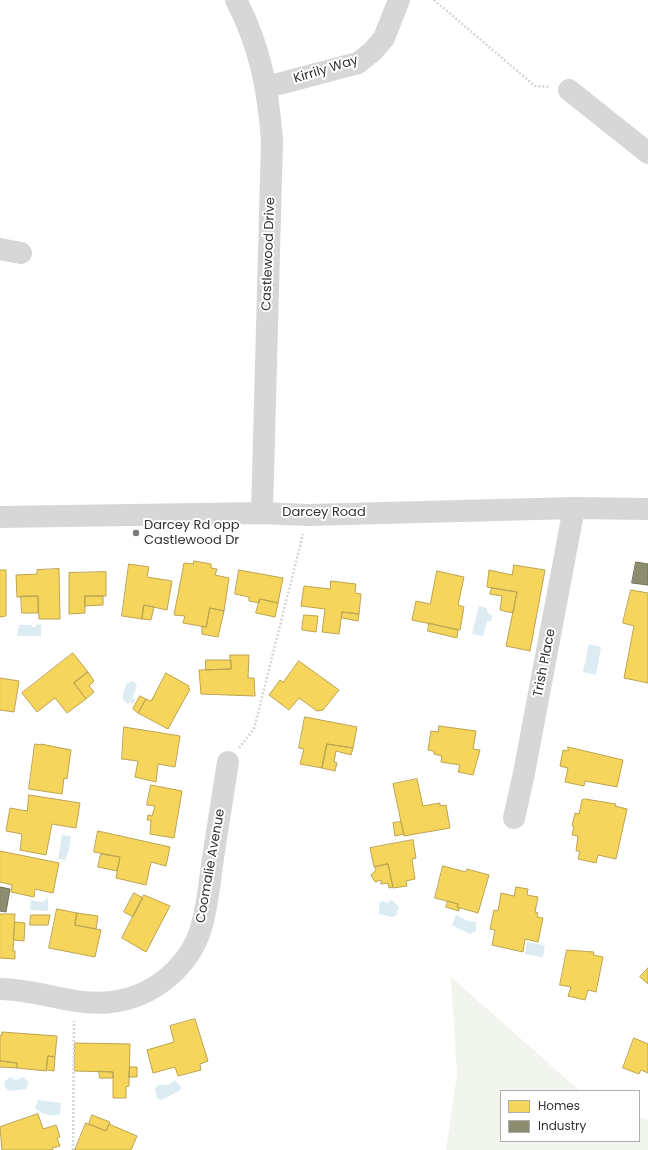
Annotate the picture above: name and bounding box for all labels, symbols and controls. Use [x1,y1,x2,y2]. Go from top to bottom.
street label: Kirrily Way [292,53,360,87]
street label: Castlewood Drive [259,197,279,311]
street label: Darcey Road [282,505,366,521]
place label: Darcey Rd opp Castlewood Dr [144,518,240,549]
marker: Darcey Rd opp Castlewood Dr [131,528,141,538]
street label: Trish Place [531,628,559,698]
street label: Coomalie Avenue [193,808,229,924]
legend [500,1090,640,1142]
text: Homes [538,1097,580,1114]
text: Industry [538,1117,586,1134]

